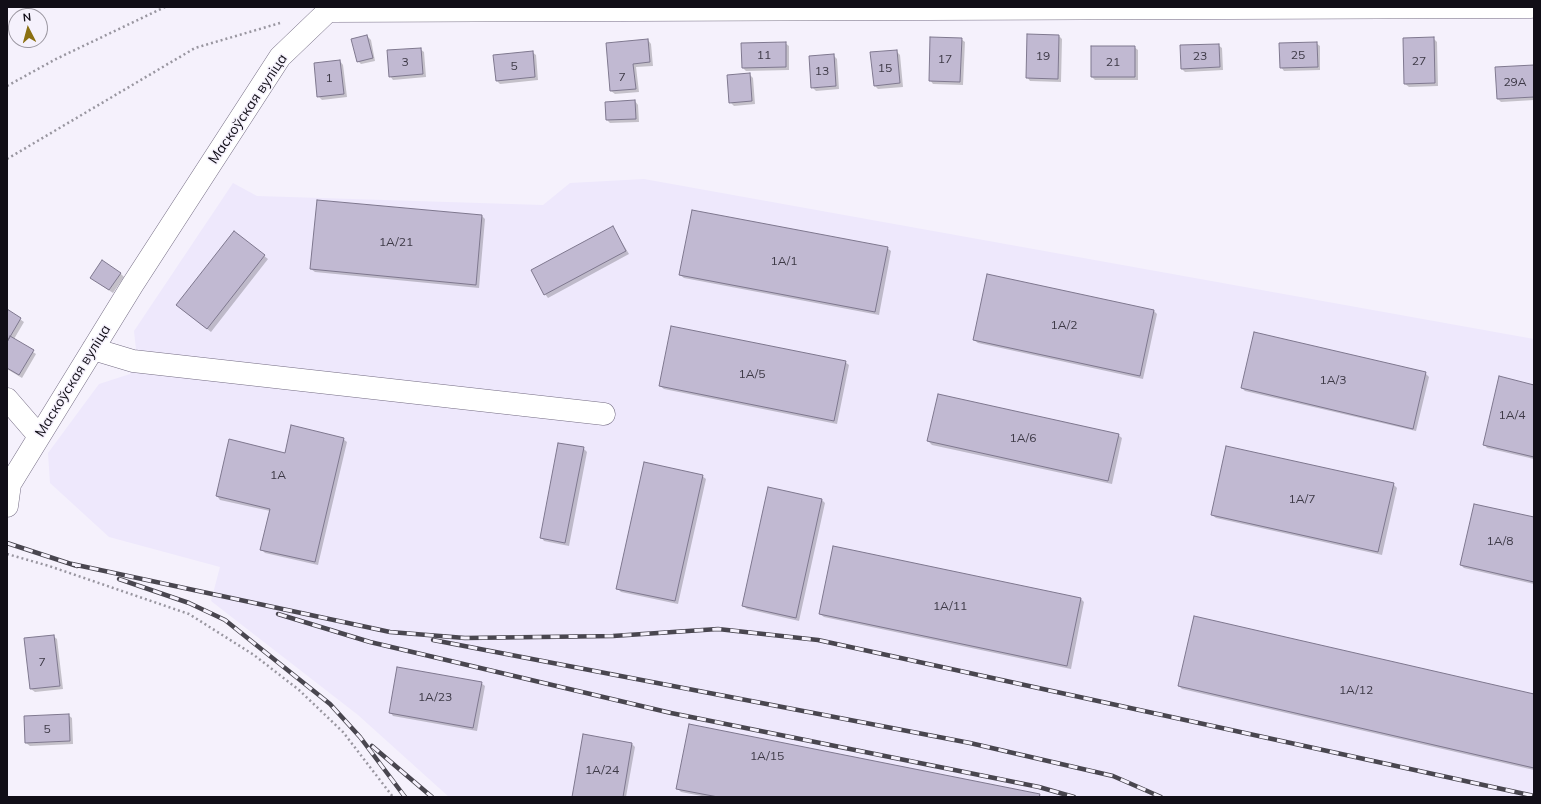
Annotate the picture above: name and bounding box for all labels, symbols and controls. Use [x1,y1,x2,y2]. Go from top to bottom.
north arrow [8,8,48,48]
text: N [22,10,32,24]
house number: 11 [757,48,771,62]
house number: 25 [1291,48,1305,62]
house number: 19 [1036,49,1050,63]
house number: 23 [1193,49,1207,63]
street label: Маскоўская вуліца [205,51,291,167]
house number: 17 [938,52,952,66]
house number: 27 [1412,54,1426,68]
house number: 3 [401,55,409,69]
house number: 21 [1106,55,1120,69]
house number: 5 [510,59,518,73]
house number: 15 [878,61,892,75]
house number: 13 [815,64,829,78]
house number: 7 [618,70,626,84]
house number: 1 [325,71,333,85]
house number: 29А [1503,75,1527,89]
house number: 1А/21 [379,235,413,249]
house number: 1А/1 [770,254,798,268]
house number: 1А/2 [1050,318,1078,332]
street label: Маскоўская вуліца [32,322,114,440]
house number: 1А/5 [738,367,766,381]
house number: 1А/3 [1319,373,1347,387]
house number: 1А/4 [1498,408,1526,422]
house number: 1А/6 [1009,431,1037,445]
house number: 1А [270,468,286,482]
house number: 1А/7 [1288,492,1316,506]
house number: 1А/8 [1486,534,1514,548]
house number: 1А/11 [933,599,967,613]
house number: 7 [38,655,46,669]
house number: 1А/12 [1339,683,1373,697]
house number: 1А/23 [418,690,452,704]
house number: 5 [43,722,51,736]
house number: 1А/15 [750,749,784,763]
house number: 1А/24 [585,763,619,777]

